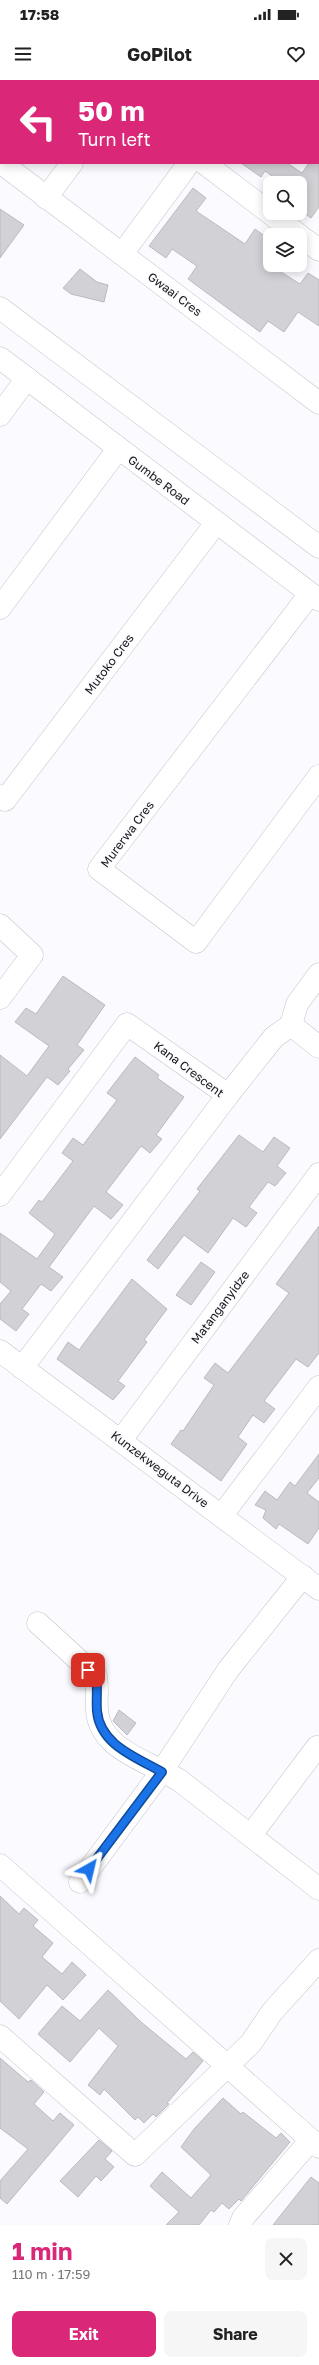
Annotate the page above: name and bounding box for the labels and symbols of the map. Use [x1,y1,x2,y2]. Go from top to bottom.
street label: Gwaai Cres [145,269,205,319]
street label: Gumbe Road [125,452,193,508]
street label: Mutoko Cres [81,631,137,697]
street label: Murerwa Cres [97,798,157,870]
street label: Kana Crescent [151,1038,227,1100]
street label: Matanganyidze [188,1267,252,1347]
street label: Kunzekweguta Drive [108,1427,212,1511]
pin [71,1653,105,1687]
position arrow [68,1848,110,1890]

